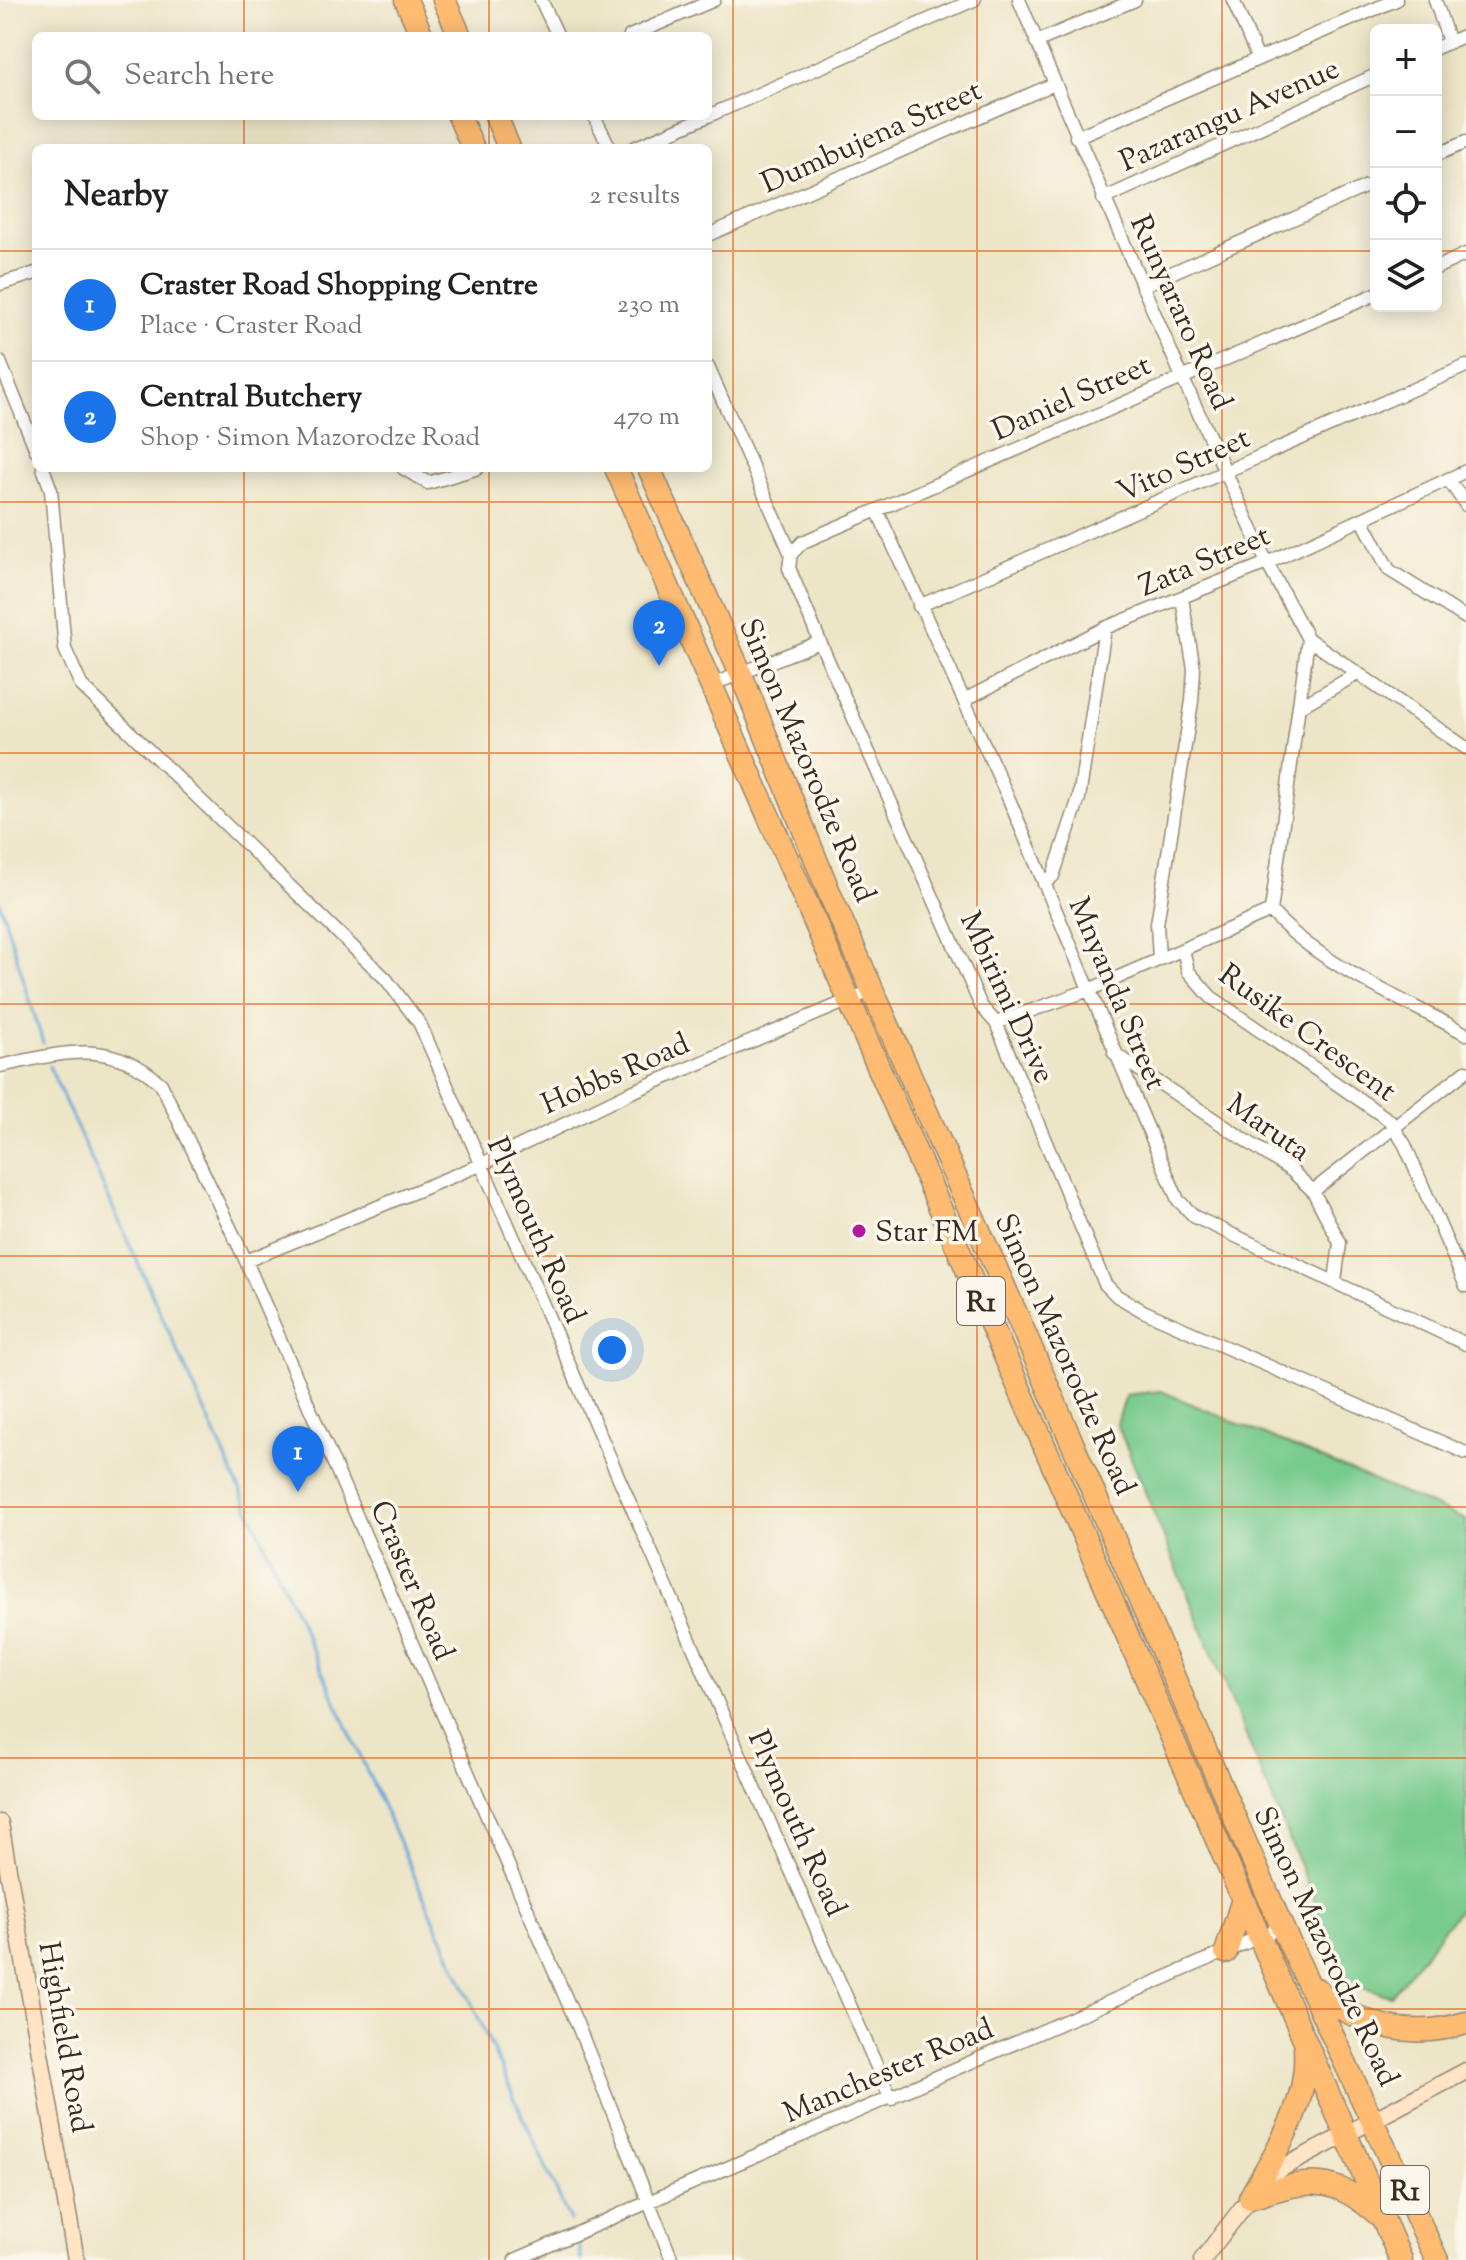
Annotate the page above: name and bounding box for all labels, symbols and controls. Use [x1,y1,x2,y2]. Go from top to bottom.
map controls [1370,24,1442,312]
button: + [1370,24,1442,96]
search box [32,32,712,120]
street label: Pazarangu Avenue [1113,49,1347,184]
icon: search [60,54,104,98]
text: Search here [124,55,274,98]
street label: Dumbujena Street [755,70,989,206]
button: − [1370,96,1442,168]
button: locate [1370,168,1442,240]
text: Nearby [64,172,169,221]
text: 2 results [589,178,680,215]
street label: Runyararo Road [1118,209,1242,417]
button: layers [1370,240,1442,312]
text: Craster Road Shopping Centre [140,265,538,308]
text: 1 [86,287,94,324]
text: 230 m [617,287,680,324]
text: Place · Craster Road [140,308,362,345]
street label: Daniel Street [986,345,1158,453]
text: Central Butchery [140,377,362,420]
text: 2 [84,399,96,436]
text: 470 m [614,399,680,436]
street label: Vito Street [1111,418,1257,515]
text: Shop · Simon Mazorodze Road [140,420,480,457]
street label: Zata Street [1133,515,1277,609]
pin: 2 [633,600,685,666]
street label: Simon Mazorodze Road [726,612,885,909]
street label: Mnyanda Street [1056,891,1176,1097]
street label: Mbirimi Drive [947,905,1064,1091]
street label: Rusike Crescent [1209,955,1404,1113]
street label: Hobbs Road [535,1023,697,1127]
street label: Maruta [1217,1085,1318,1174]
street label: Plymouth Road [474,1131,595,1331]
street label: Simon Mazorodze Road [982,1207,1145,1503]
place label: Star FM [875,1212,978,1255]
marker: Star FM [850,1222,868,1240]
road number: R1 [957,1277,1005,1325]
your location [592,1330,632,1370]
pin: 1 [272,1426,324,1492]
street label: Craster Road [358,1494,464,1668]
street label: Plymouth Road [735,1724,856,1924]
street label: Simon Mazorodze Road [1241,1800,1409,2094]
street label: Highfield Road [26,1939,102,2136]
street label: Manchester Road [777,2009,1001,2136]
road number: R1 [1381,2166,1429,2214]

